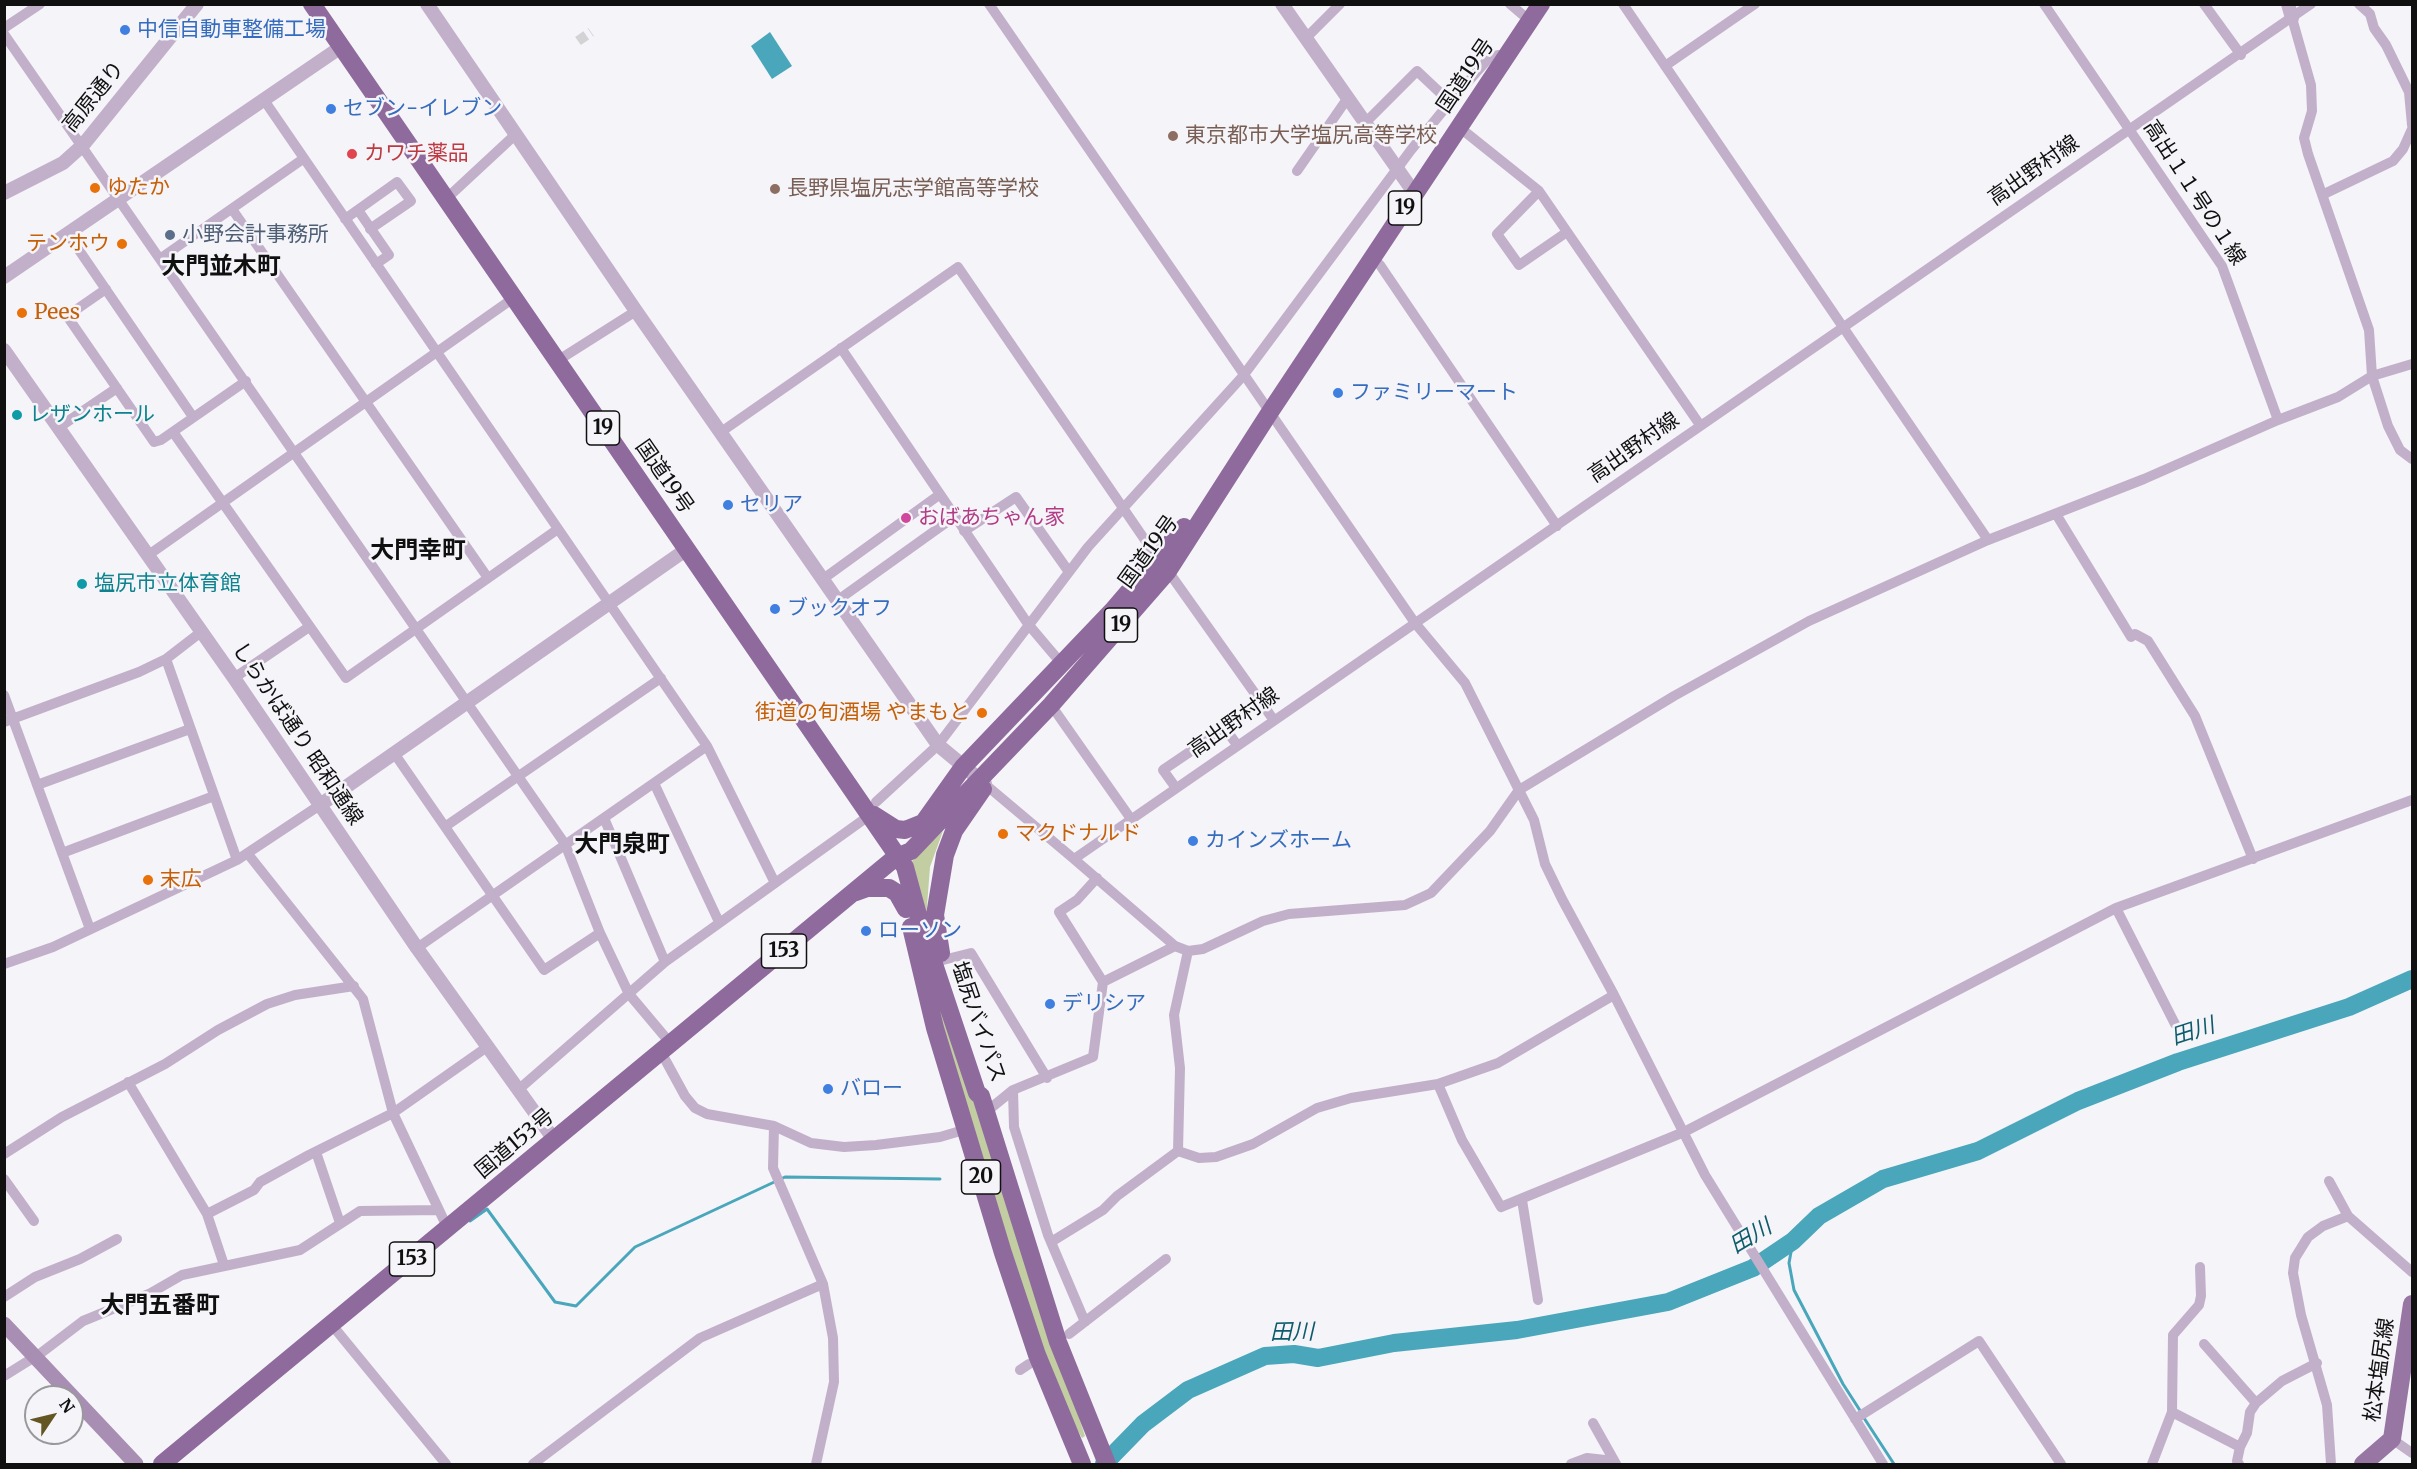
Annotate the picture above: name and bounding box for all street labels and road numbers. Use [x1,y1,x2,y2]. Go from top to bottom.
street label: 国道19号 [1432,34,1500,118]
street label: 高原通り [58,56,130,138]
street label: 高出１１号の１線 [2138,116,2250,270]
street label: 高出野村線 [1984,131,2084,211]
road number: 19 [1388,191,1422,225]
street label: 高出野村線 [1584,408,1684,488]
road number: 19 [586,411,620,445]
street label: 国道19号 [630,435,698,519]
street label: 国道19号 [1114,511,1184,593]
road number: 19 [1104,608,1138,642]
street label: しらかば通り 昭和通線 [226,638,368,830]
street label: 高出野村線 [1184,683,1284,763]
road number: 153 [762,934,806,968]
street label: 塩尻バイパス [946,958,1010,1086]
street label: 国道153号 [470,1104,560,1184]
road number: 20 [962,1160,1000,1194]
road number: 153 [390,1242,434,1276]
street label: 松本塩尻線 [2360,1316,2400,1424]

